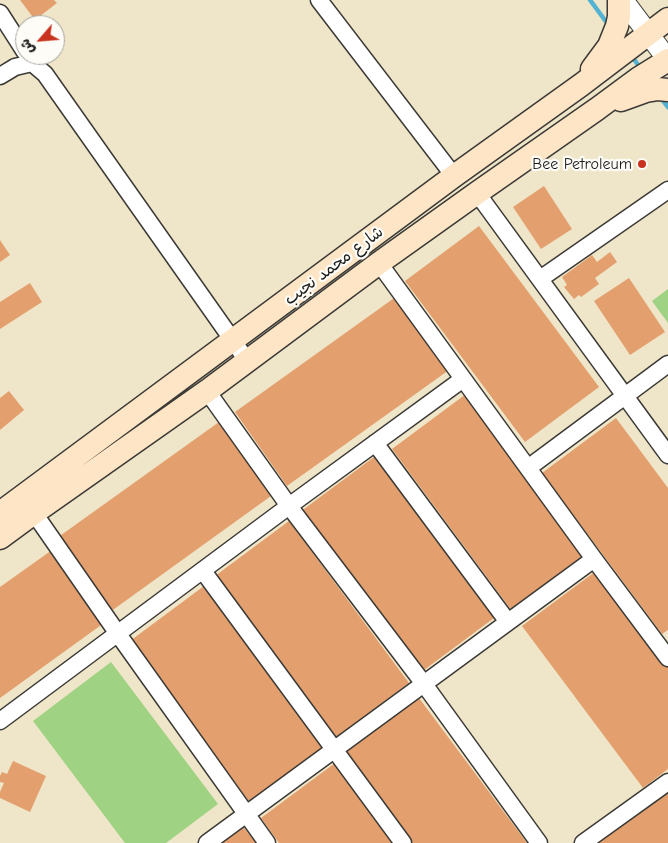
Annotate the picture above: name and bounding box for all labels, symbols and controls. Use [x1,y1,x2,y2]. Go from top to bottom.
north arrow [15,15,65,65]
text: ش [16,36,38,57]
place label: Bee Petroleum [532,154,632,174]
marker: Bee Petroleum [636,158,648,170]
street label: شارع محمد نجيب [281,223,387,309]

